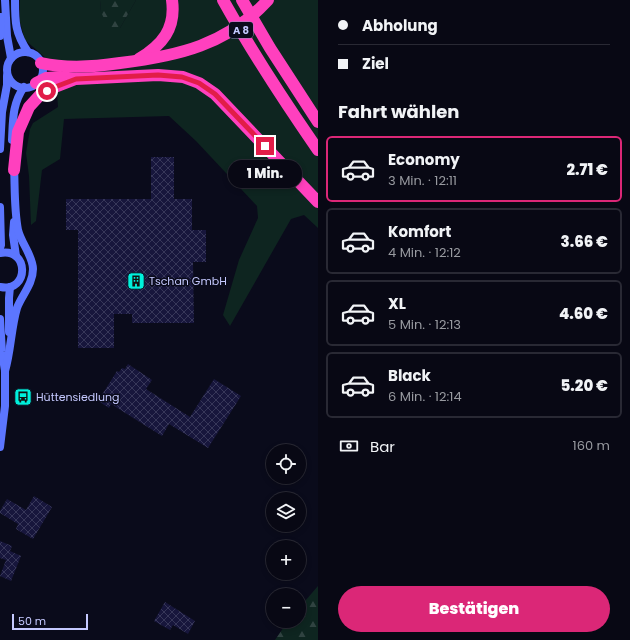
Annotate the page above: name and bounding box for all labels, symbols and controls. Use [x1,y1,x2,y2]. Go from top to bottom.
text: Abholung [362,15,438,36]
road number: A 8 [229,22,253,38]
text: Ziel [362,53,389,74]
route start [38,82,56,100]
text: Fahrt wählen [338,99,460,124]
route end [256,137,274,155]
text: Economy [388,149,460,170]
icon: car [340,151,376,187]
text: 2.71 € [567,159,608,180]
callout: 1 Min. [228,160,302,188]
text: 1 Min. [247,164,283,183]
text: 3 Min. · 12:11 [388,171,457,190]
text: Komfort [388,221,451,242]
icon: car [340,223,376,259]
text: 3.66 € [561,231,608,252]
text: 4 Min. · 12:12 [388,243,461,262]
building icon: Tschan GmbH [126,271,146,291]
place label: Tschan GmbH [149,273,227,289]
text: XL [388,293,406,314]
icon: car [340,295,376,331]
text: 4.60 € [559,303,608,324]
text: 5 Min. · 12:13 [388,315,461,334]
text: Black [388,365,431,386]
icon: car [340,367,376,403]
text: 5.20 € [561,375,608,396]
bus stop icon: Hüttensiedlung [13,387,33,407]
text: 6 Min. · 12:14 [388,387,462,406]
place label: Hüttensiedlung [36,389,119,405]
icon: cash [338,435,360,457]
text: Bar [370,436,395,457]
text: 160 m [573,436,610,455]
map controls [266,444,306,628]
button: locate [266,444,306,484]
button: layers [266,492,306,532]
button: + [266,540,306,580]
button: Bestätigen [338,586,610,632]
button: − [266,588,306,628]
scale bar [12,612,88,631]
text: 50 m [18,613,46,629]

